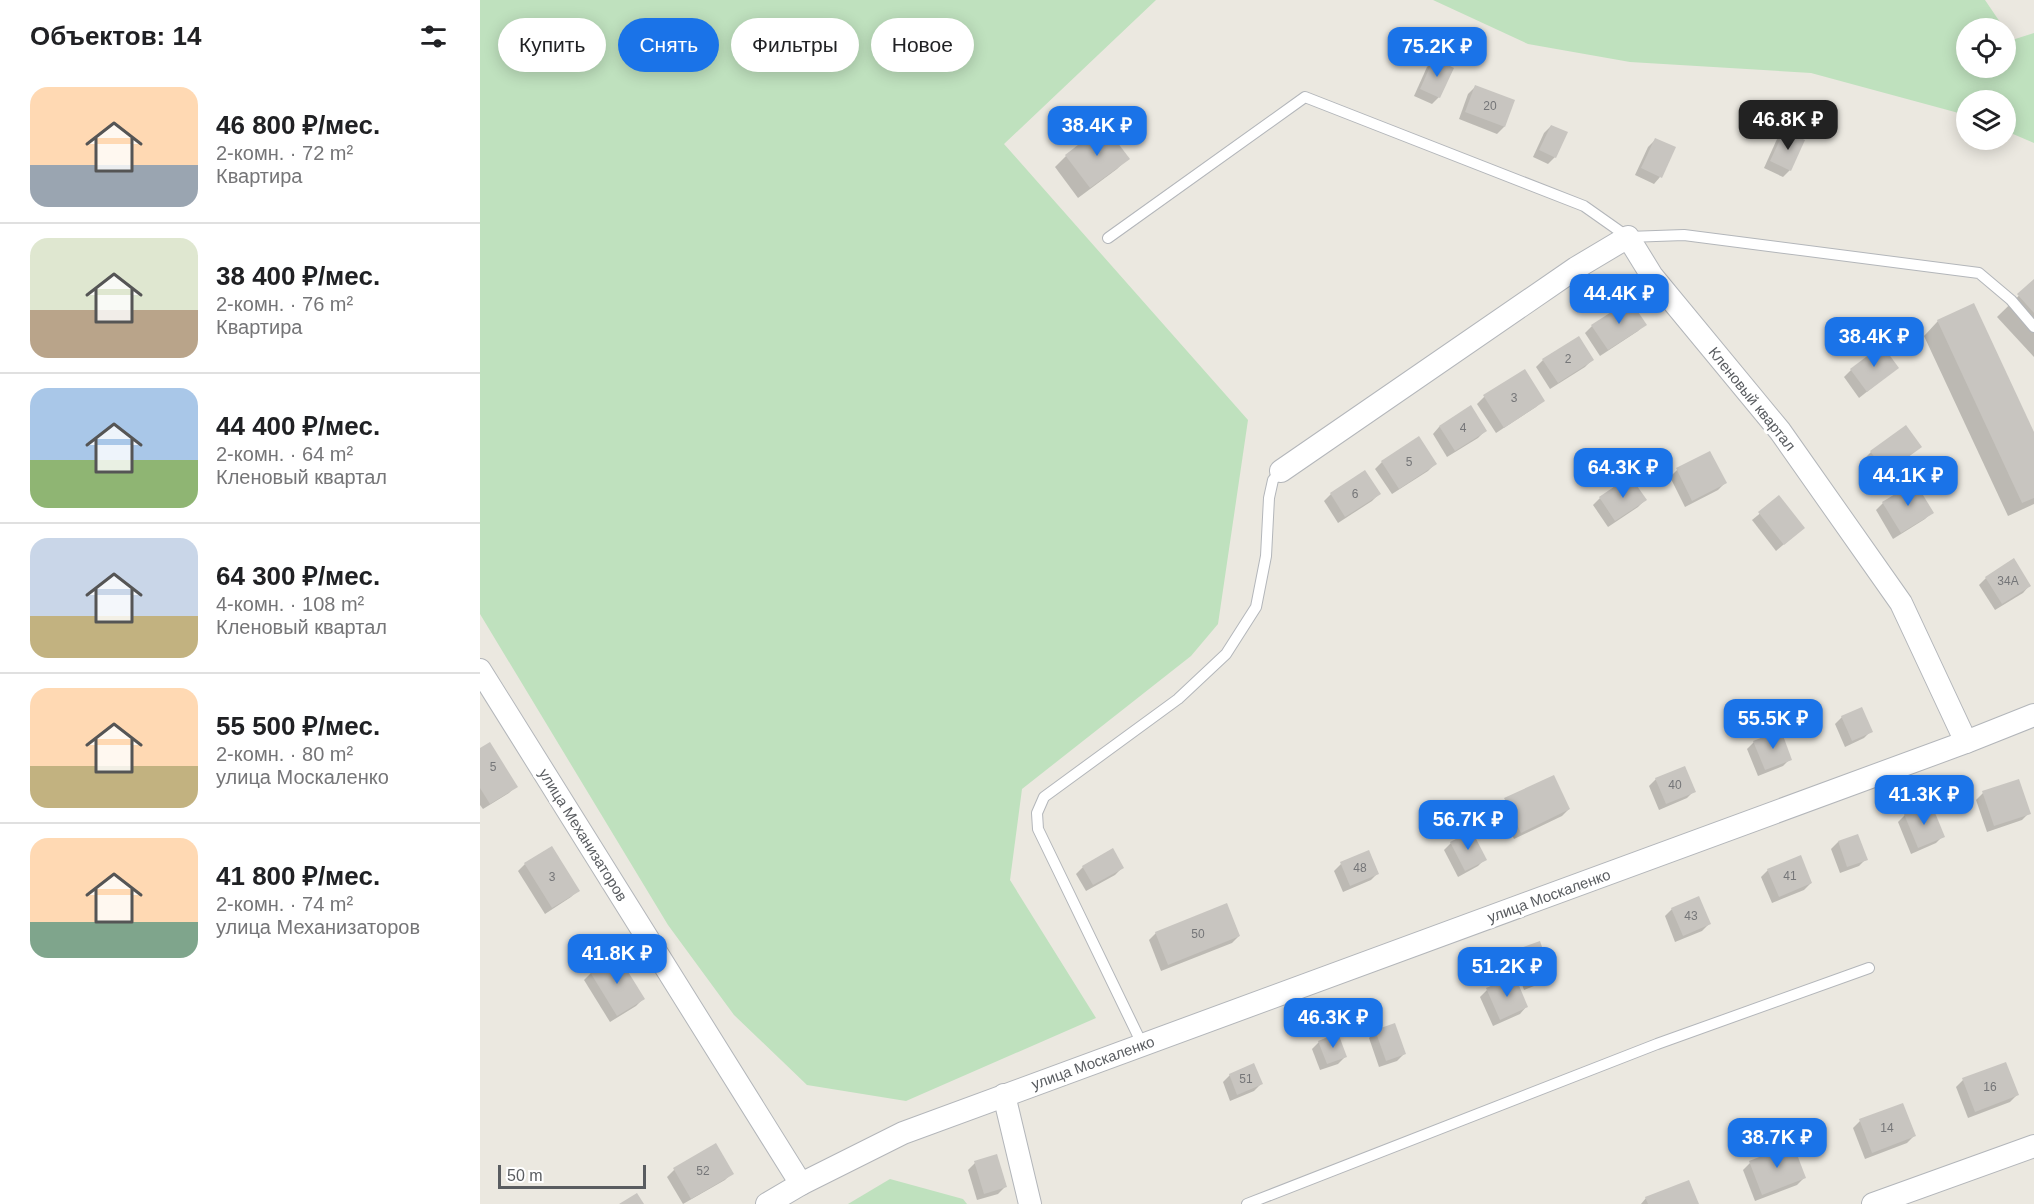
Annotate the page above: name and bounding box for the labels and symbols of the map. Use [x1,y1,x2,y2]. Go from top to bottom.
pin: 75.2K ₽ [1382,27,1492,78]
house number: 20 [1483,99,1497,113]
pin: 46.8K ₽ [1733,100,1843,151]
pin: 38.4K ₽ [1042,106,1152,157]
pin: 44.4K ₽ [1564,274,1674,325]
pin: 38.4K ₽ [1819,317,1929,368]
street label: Кленовый квартал [1705,343,1799,454]
house number: 2 [1565,352,1572,366]
house number: 3 [1511,391,1518,405]
house number: 4 [1460,421,1467,435]
pin: 64.3K ₽ [1568,448,1678,499]
house number: 5 [1406,455,1413,469]
pin: 44.1K ₽ [1853,456,1963,507]
house number: 6 [1352,487,1359,501]
house number: 34А [1997,574,2019,588]
pin: 55.5K ₽ [1718,699,1828,750]
house number: 5 [490,760,497,774]
street label: улица Механизаторов [536,765,631,904]
pin: 41.3K ₽ [1869,775,1979,826]
house number: 40 [1668,778,1682,792]
pin: 56.7K ₽ [1413,800,1523,851]
house number: 48 [1353,861,1367,875]
street label: улица Москаленко [1485,865,1613,926]
house number: 41 [1783,869,1797,883]
house number: 3 [549,870,556,884]
house number: 43 [1684,909,1698,923]
house number: 50 [1191,927,1205,941]
pin: 41.8K ₽ [562,934,672,985]
pin: 51.2K ₽ [1452,947,1562,998]
pin: 46.3K ₽ [1278,998,1388,1049]
street label: улица Москаленко [1029,1032,1157,1093]
house number: 51 [1239,1072,1253,1086]
house number: 16 [1983,1080,1997,1094]
pin: 38.7K ₽ [1722,1118,1832,1169]
house number: 14 [1880,1121,1894,1135]
scale bar [498,1162,646,1190]
house number: 52 [696,1164,710,1178]

